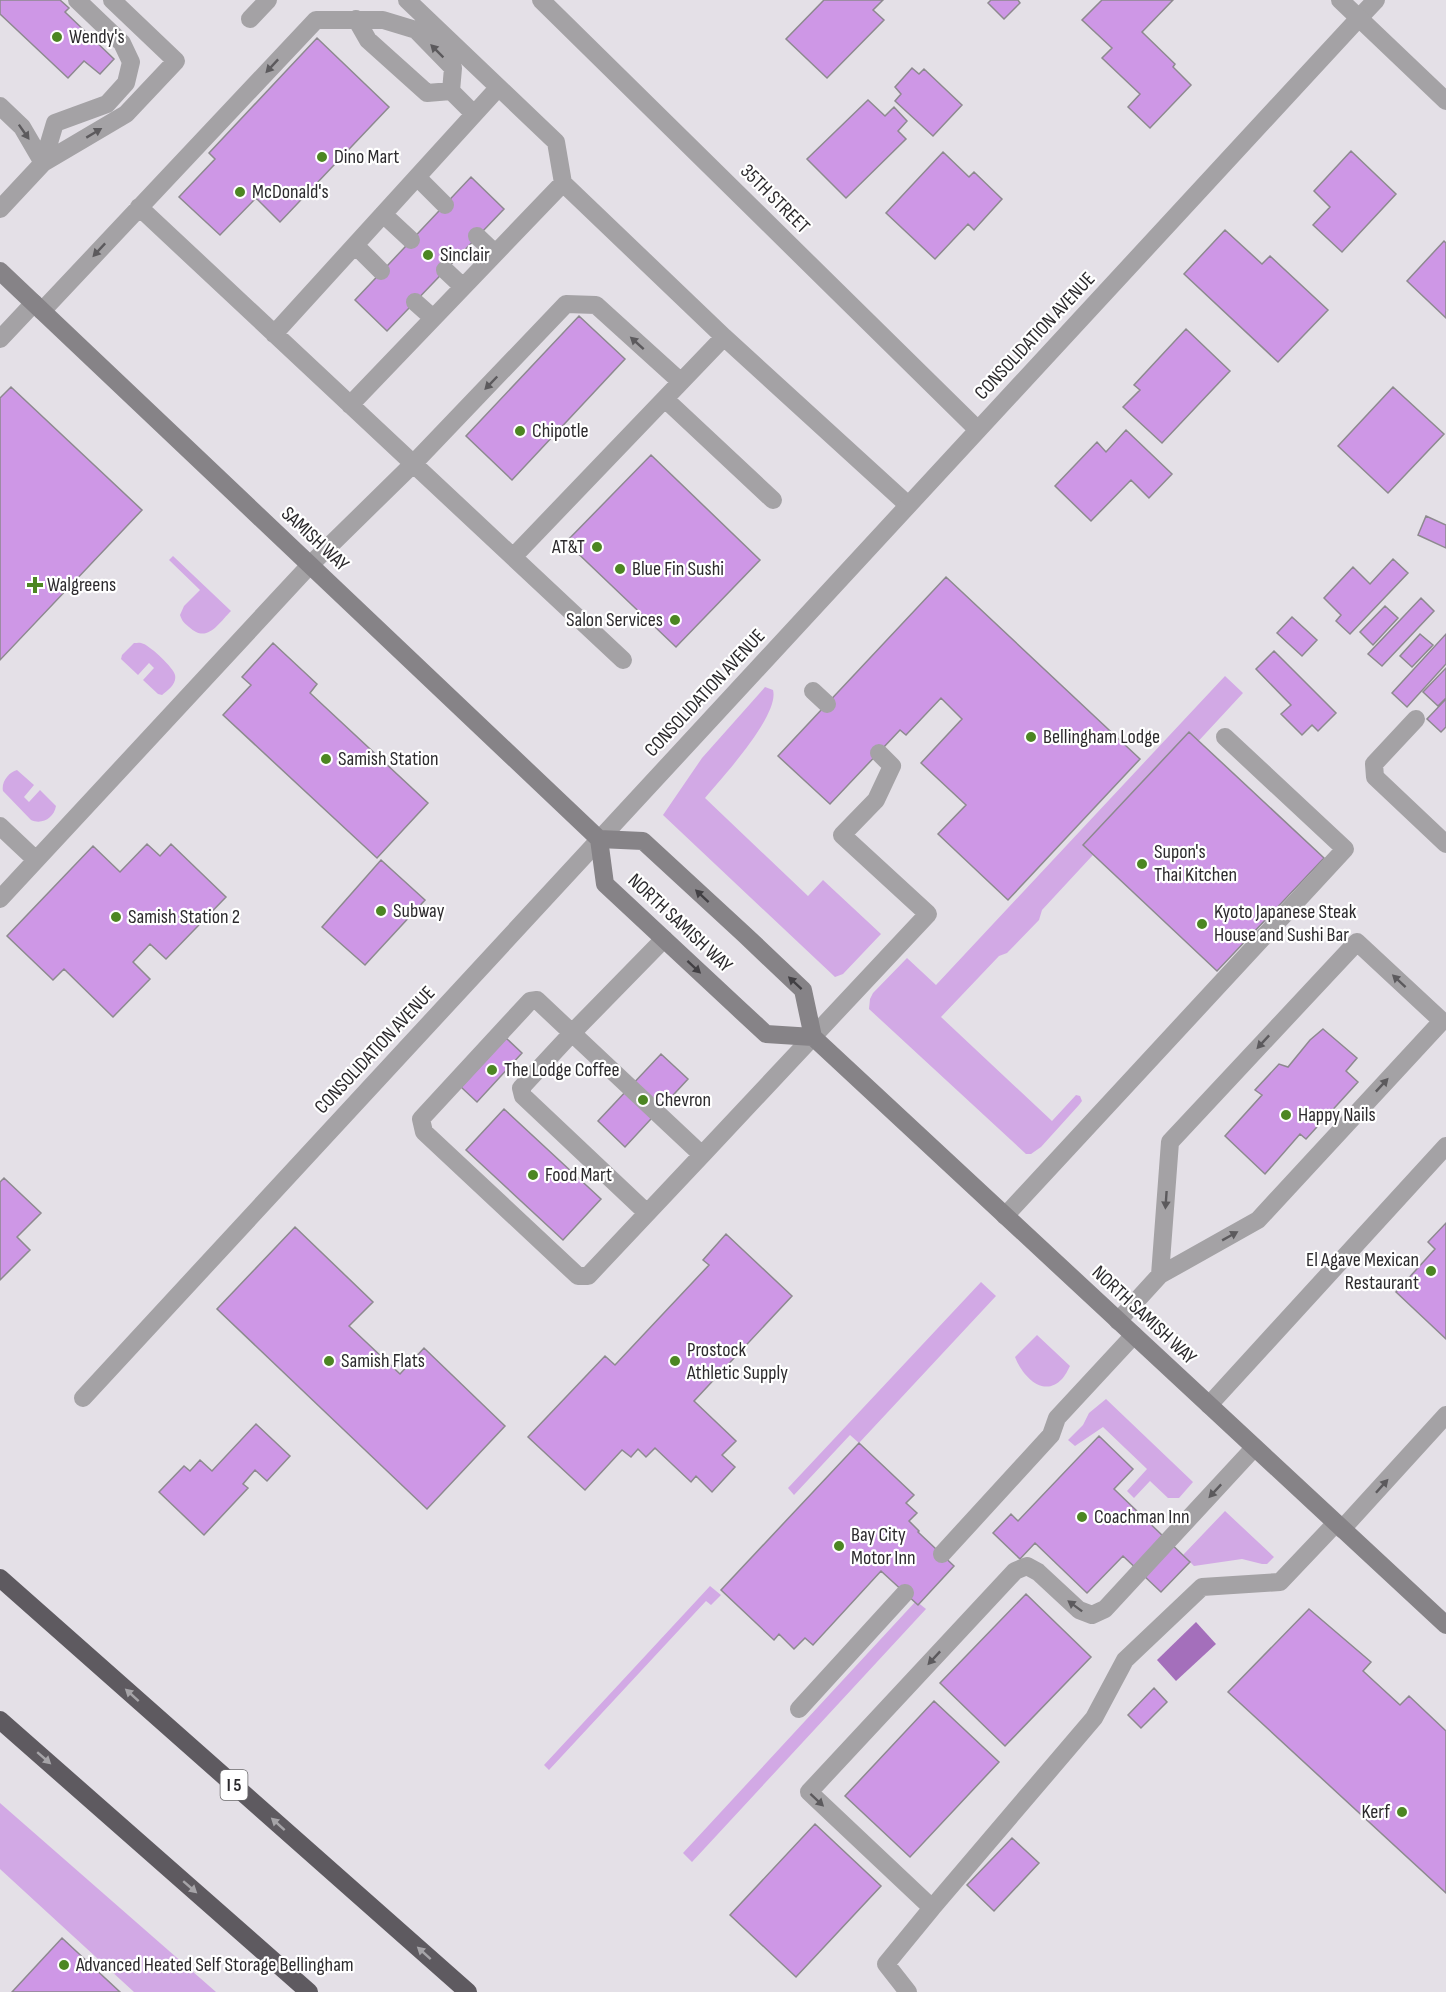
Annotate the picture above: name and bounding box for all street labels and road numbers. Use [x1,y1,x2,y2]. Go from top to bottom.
street label: 35TH STREET [735,159,815,239]
street label: CONSOLIDATION AVENUE [970,267,1100,405]
street label: SAMISH WAY [276,502,354,577]
street label: CONSOLIDATION AVENUE [640,624,770,762]
street label: NORTH SAMISH WAY [623,869,738,978]
street label: CONSOLIDATION AVENUE [310,981,440,1119]
street label: NORTH SAMISH WAY [1087,1261,1202,1370]
road number: I 5 [220,1770,248,1800]

